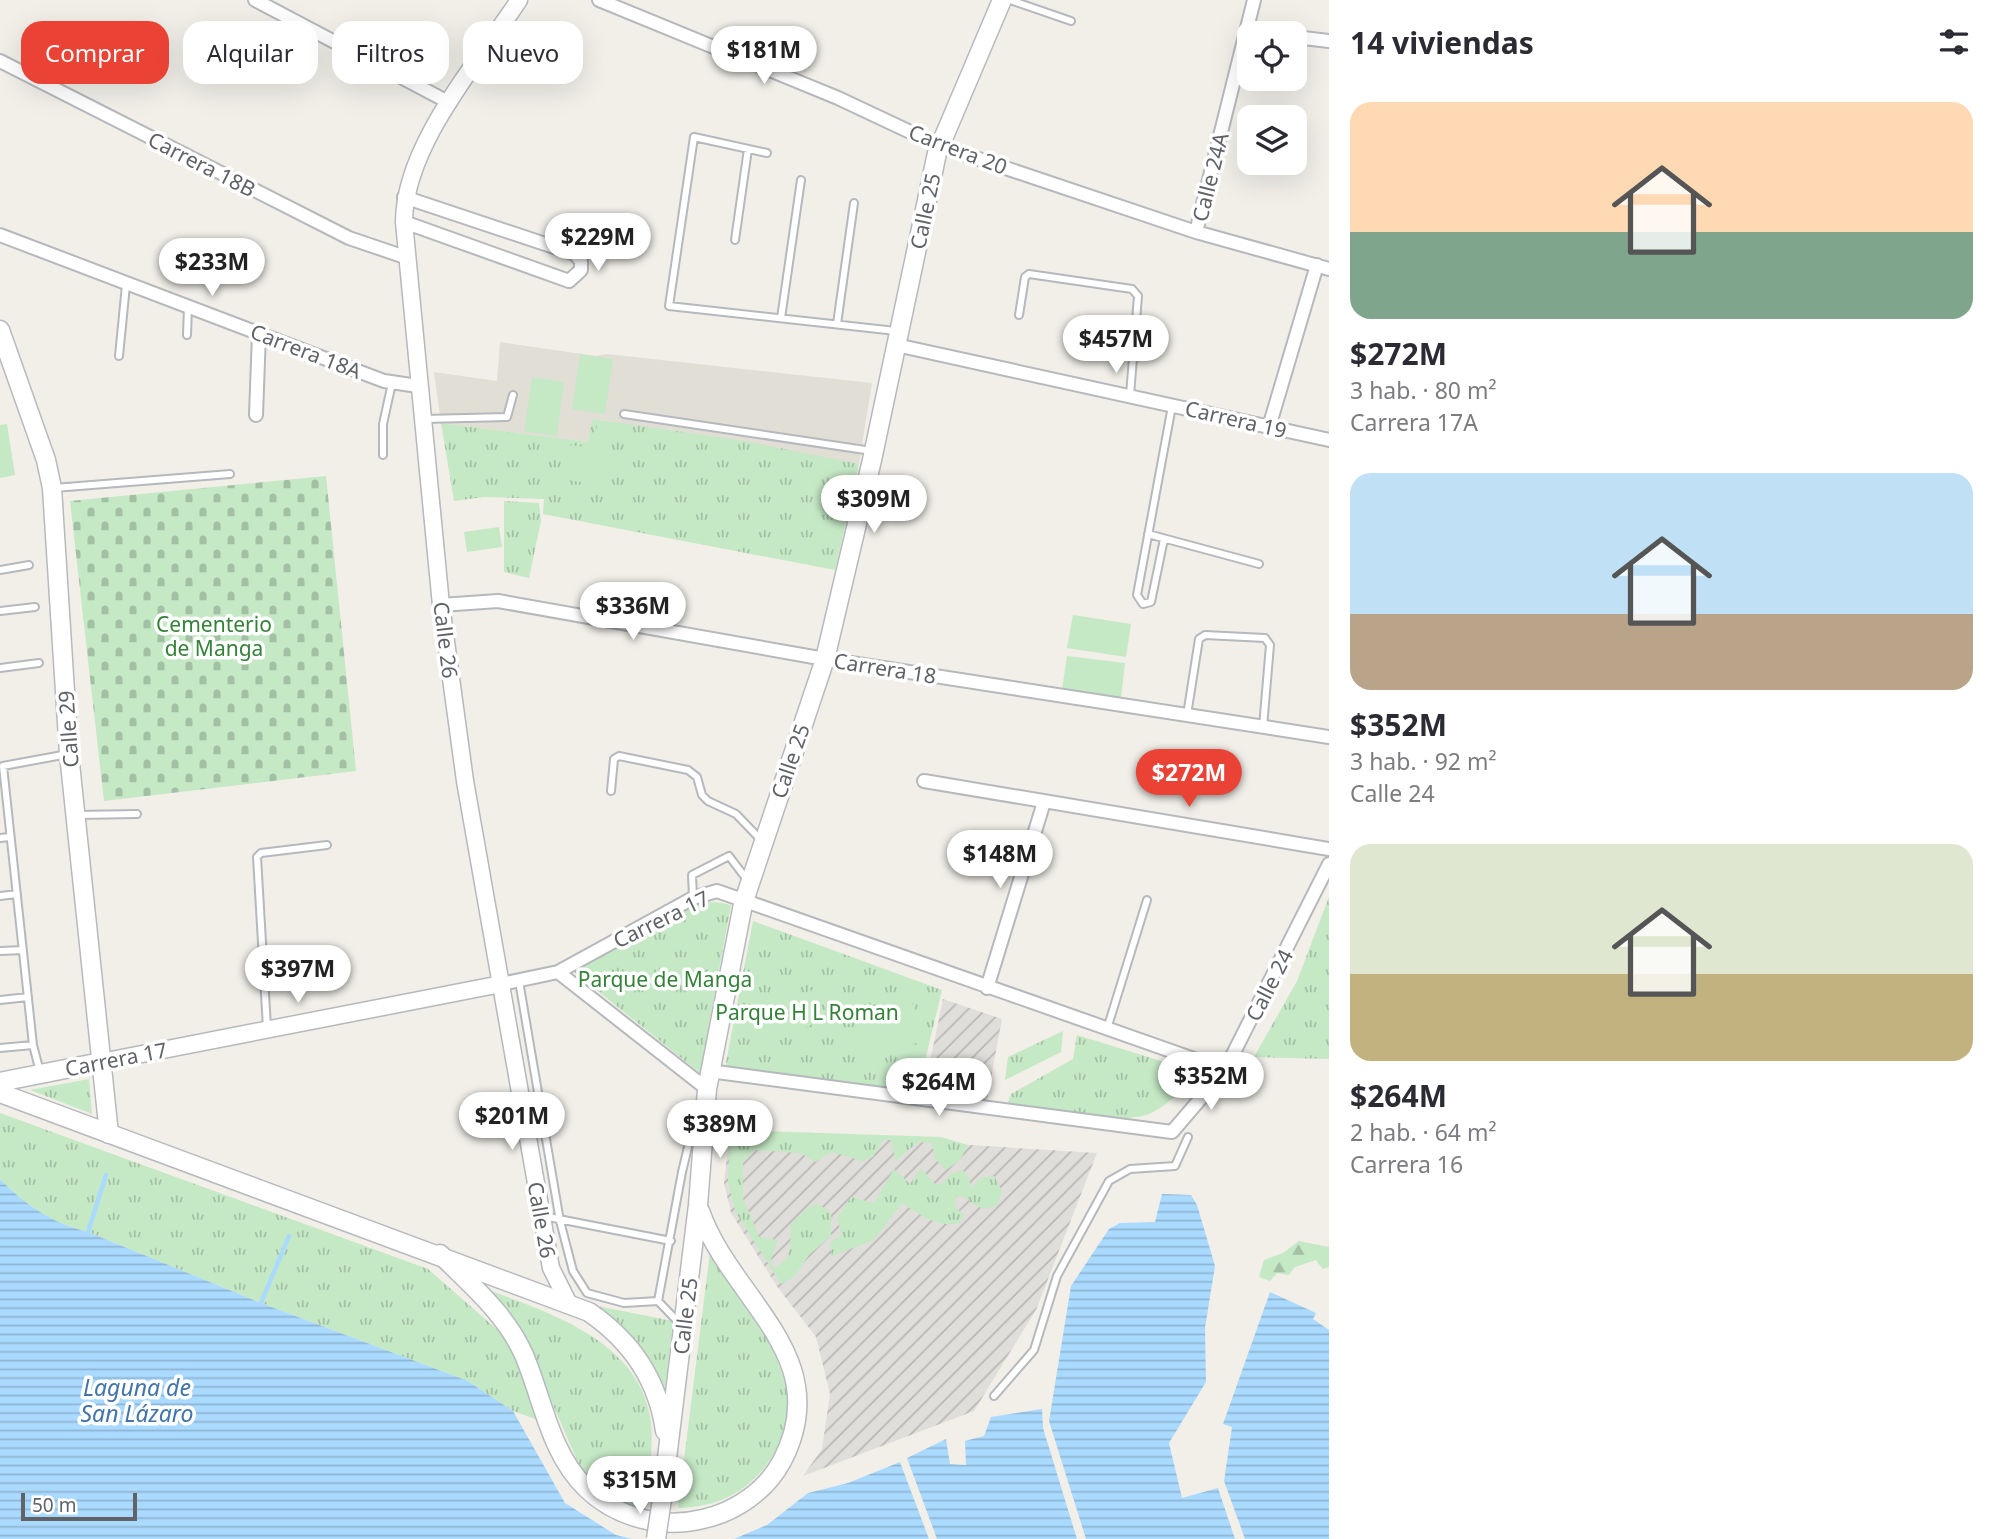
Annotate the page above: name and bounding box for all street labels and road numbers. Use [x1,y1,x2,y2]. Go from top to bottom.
street label: Carrera 20 [905,117,1011,181]
street label: Carrera 18B [144,125,260,203]
street label: Calle 24A [1185,129,1235,224]
street label: Calle 25 [903,170,947,252]
street label: Carrera 18A [246,317,366,385]
street label: Carrera 19 [1183,394,1289,444]
street label: Calle 26 [427,600,465,680]
street label: Carrera 18 [832,646,938,690]
street label: Calle 29 [51,690,85,768]
street label: Calle 25 [764,720,816,802]
street label: Carrera 17 [608,884,714,954]
street label: Calle 24 [1239,944,1299,1026]
street label: Carrera 17 [63,1035,169,1083]
street label: Calle 26 [522,1180,562,1260]
street label: Calle 25 [666,1276,704,1356]

